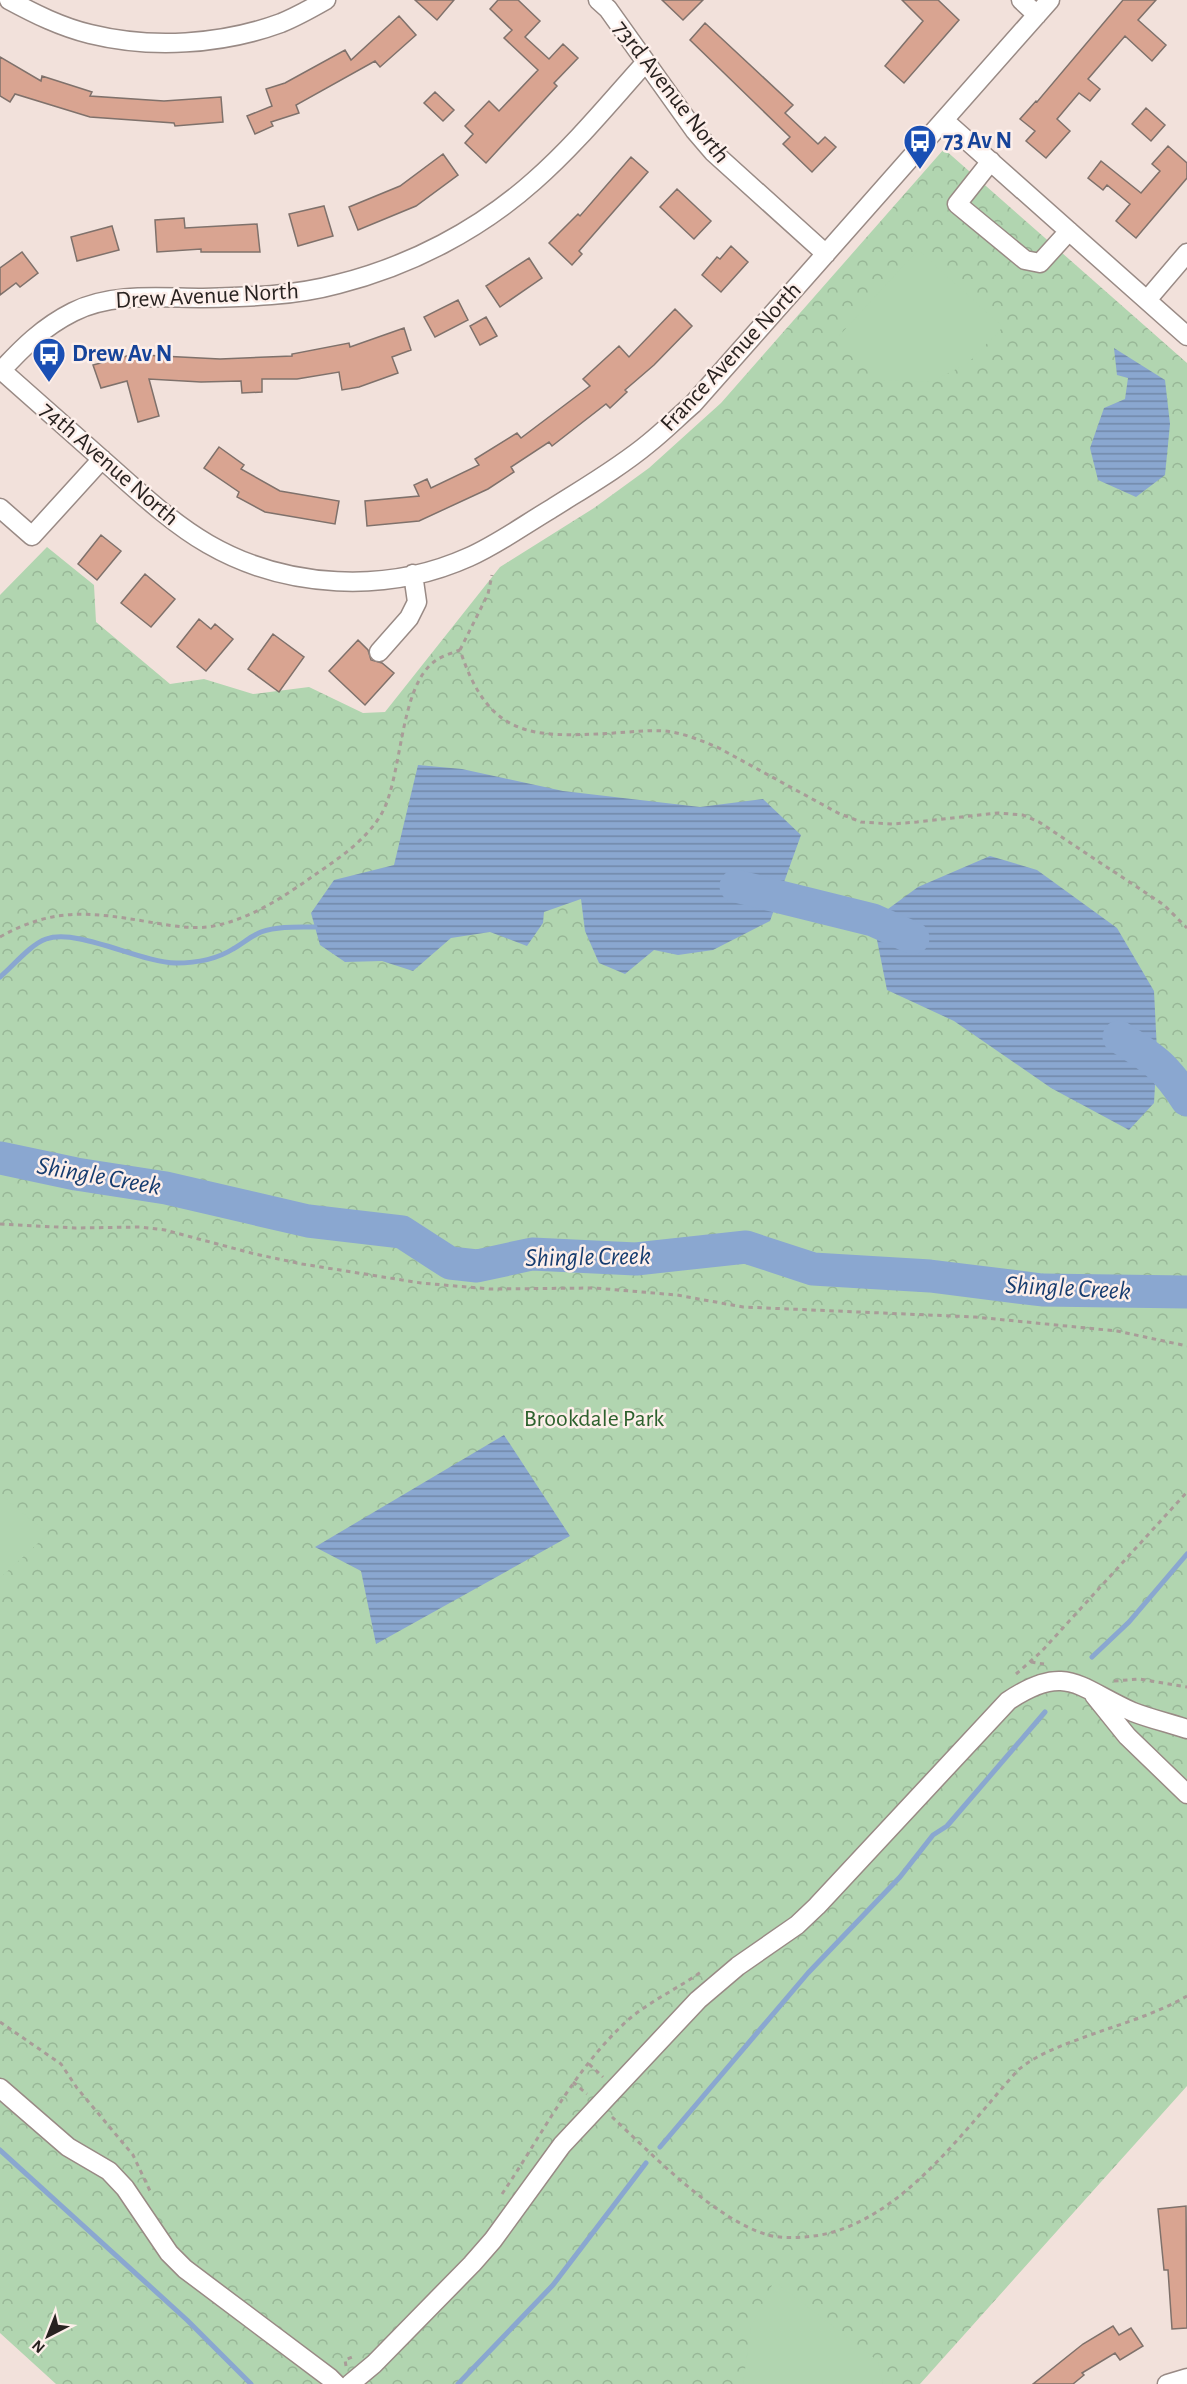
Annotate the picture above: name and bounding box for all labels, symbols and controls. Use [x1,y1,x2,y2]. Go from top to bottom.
street label: 73rd Avenue North [608,16,734,168]
bus stop icon: 73 Av N [902,123,938,170]
place label: 73 Av N [943,129,1012,153]
street label: France Avenue North [656,278,806,436]
street label: Drew Avenue North [115,279,299,313]
bus stop icon: Drew Av N [31,336,67,383]
place label: Drew Av N [72,342,173,366]
street label: 74th Avenue North [35,398,183,530]
water label: Shingle Creek [35,1152,163,1200]
water label: Shingle Creek [525,1243,651,1271]
water label: Shingle Creek [1005,1272,1131,1304]
park label: Brookdale Park [524,1407,664,1431]
north arrow [18,2306,78,2366]
text: N [29,2337,48,2356]

